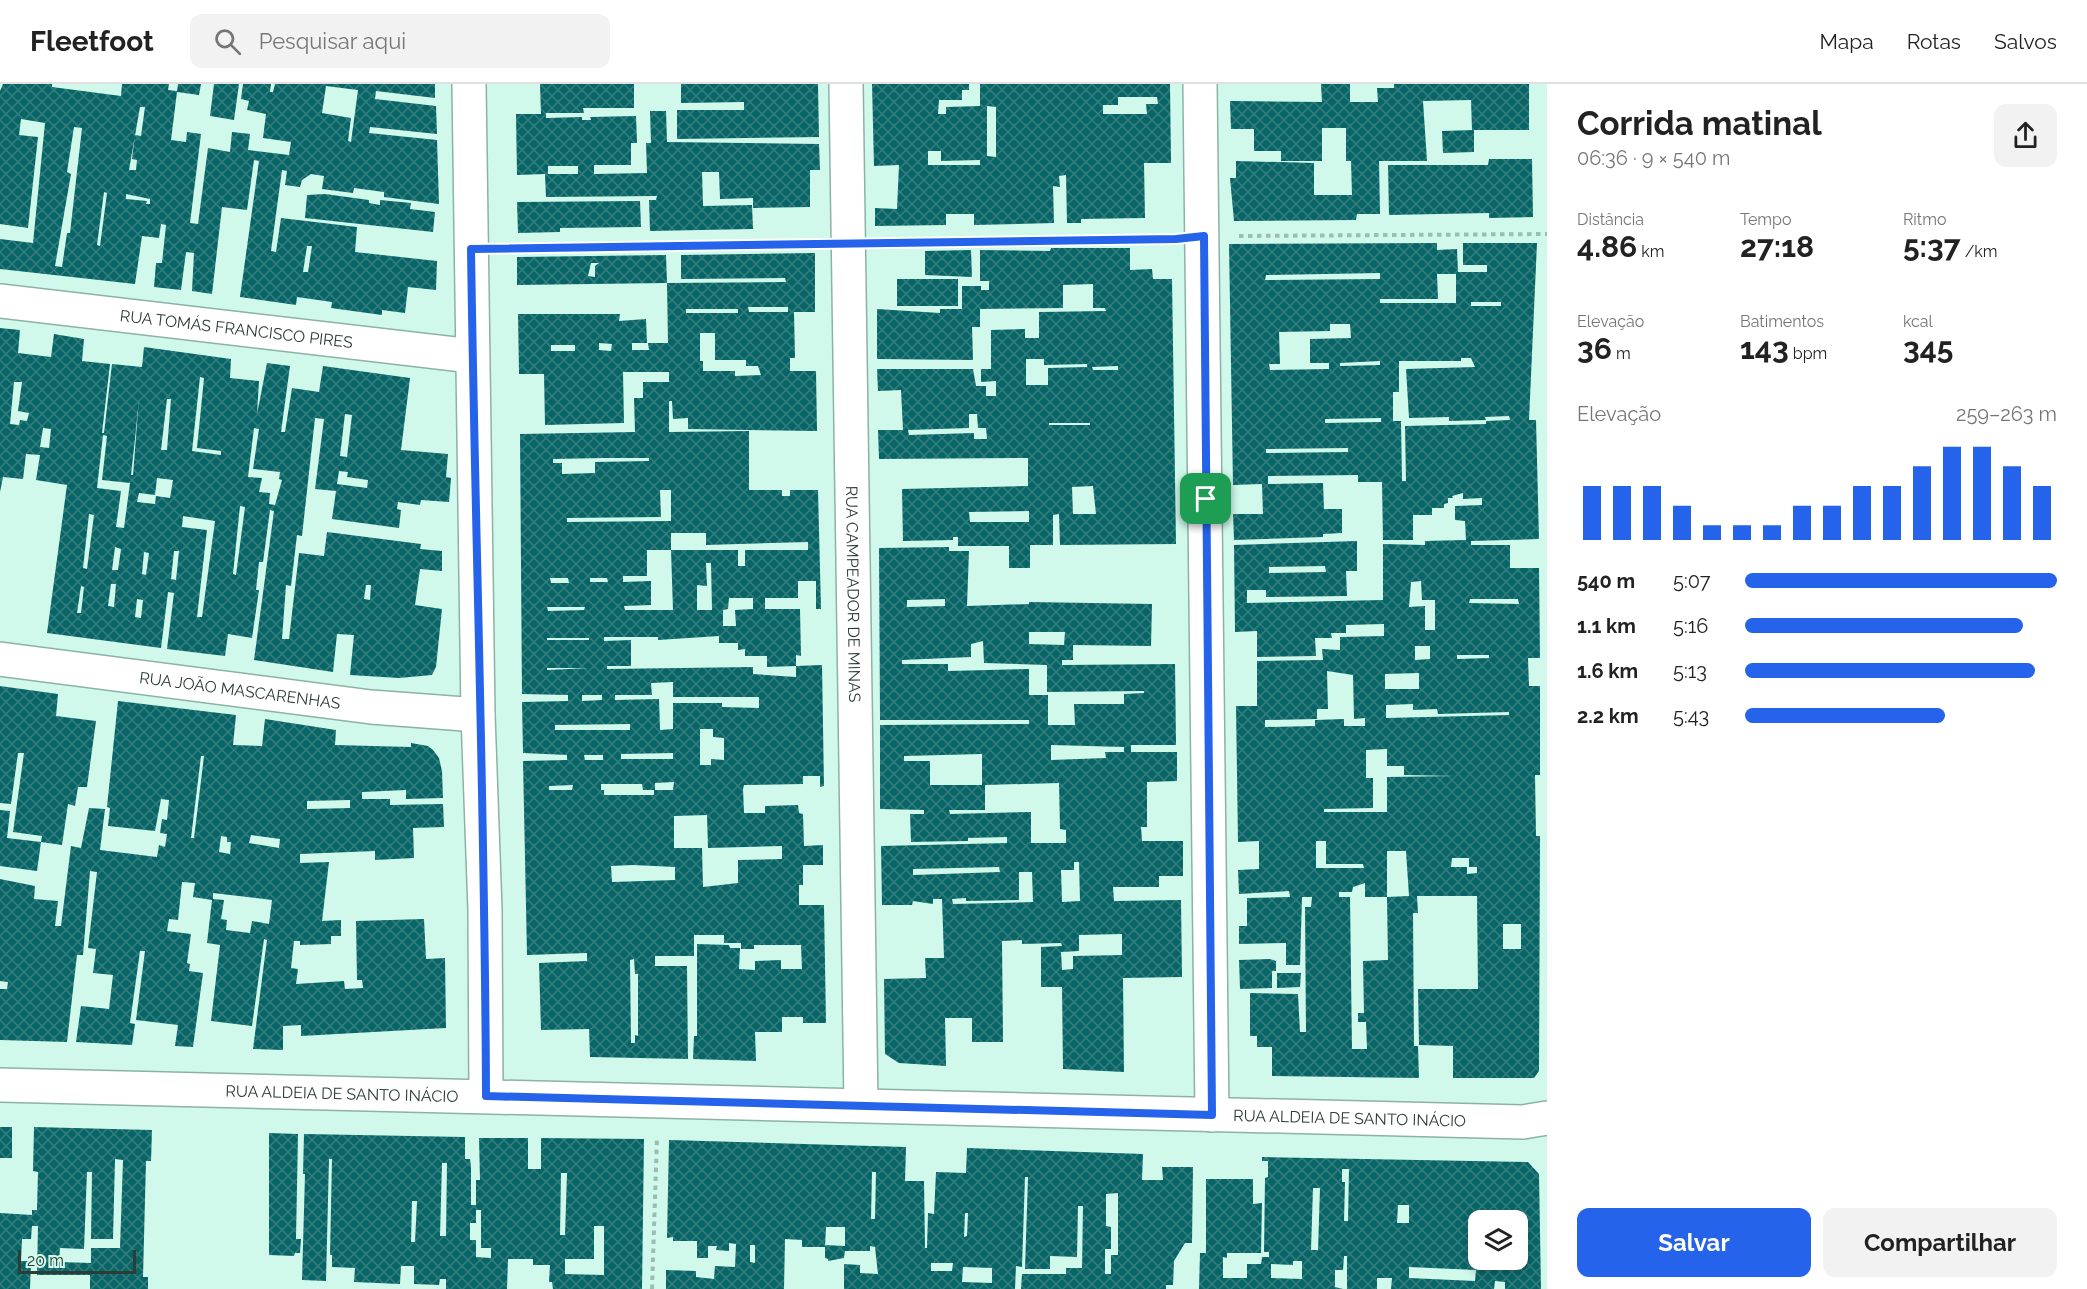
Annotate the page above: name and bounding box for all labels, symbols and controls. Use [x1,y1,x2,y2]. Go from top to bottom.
search box [190,14,610,68]
text: Fleetfoot [30,25,154,58]
icon: search [211,25,244,58]
text: Pesquisar aqui [259,28,406,54]
text: Mapa [1820,29,1874,54]
text: Rotas [1907,29,1961,54]
text: Salvos [1994,29,2057,54]
text: Corrida matinal [1577,104,1822,143]
button: share [1994,104,2057,167]
text: 06:36 · 9 × 540 m [1577,146,1730,170]
text: Distância [1577,210,1644,229]
text: Tempo [1740,210,1791,229]
text: Ritmo [1903,210,1946,229]
text: 4.86 [1577,229,1637,264]
text: 27:18 [1740,229,1814,264]
text: 5:37 [1903,229,1961,264]
text: km [1637,242,1664,261]
text: /km [1961,242,1998,261]
street label: RUA TOMÁS FRANCISCO PIRES [119,306,354,352]
text: Elevação [1577,312,1644,331]
text: Batimentos [1740,312,1824,331]
text: kcal [1903,312,1933,331]
text: 36 [1577,331,1612,366]
text: 143 [1740,331,1789,366]
text: 345 [1903,331,1954,366]
text: m [1612,344,1631,363]
text: bpm [1789,344,1827,363]
text: Elevação [1577,402,1661,426]
text: 259–263 m [1956,402,2057,426]
pin [1180,473,1231,524]
icon: arrive [1189,482,1222,515]
street label: RUA CAMPEADOR DE MINAS [842,485,865,703]
text: 540 m [1577,569,1635,593]
text: 5:07 [1673,569,1710,593]
text: 1.1 km [1577,614,1636,638]
text: 5:16 [1673,614,1708,638]
text: 1.6 km [1577,659,1638,683]
text: 5:13 [1673,659,1707,683]
street label: RUA JOÃO MASCARENHAS [138,668,342,713]
text: 2.2 km [1577,704,1639,728]
text: 5:43 [1673,704,1709,728]
street label: RUA ALDEIA DE SANTO INÁCIO [225,1081,459,1106]
street label: RUA ALDEIA DE SANTO INÁCIO [1233,1105,1466,1130]
button: Salvar [1577,1208,1811,1277]
button: Compartilhar [1823,1208,2057,1277]
map controls [1468,1210,1528,1270]
button: layers [1468,1210,1528,1270]
scale bar [18,1247,136,1274]
text: 20 m [27,1251,64,1270]

